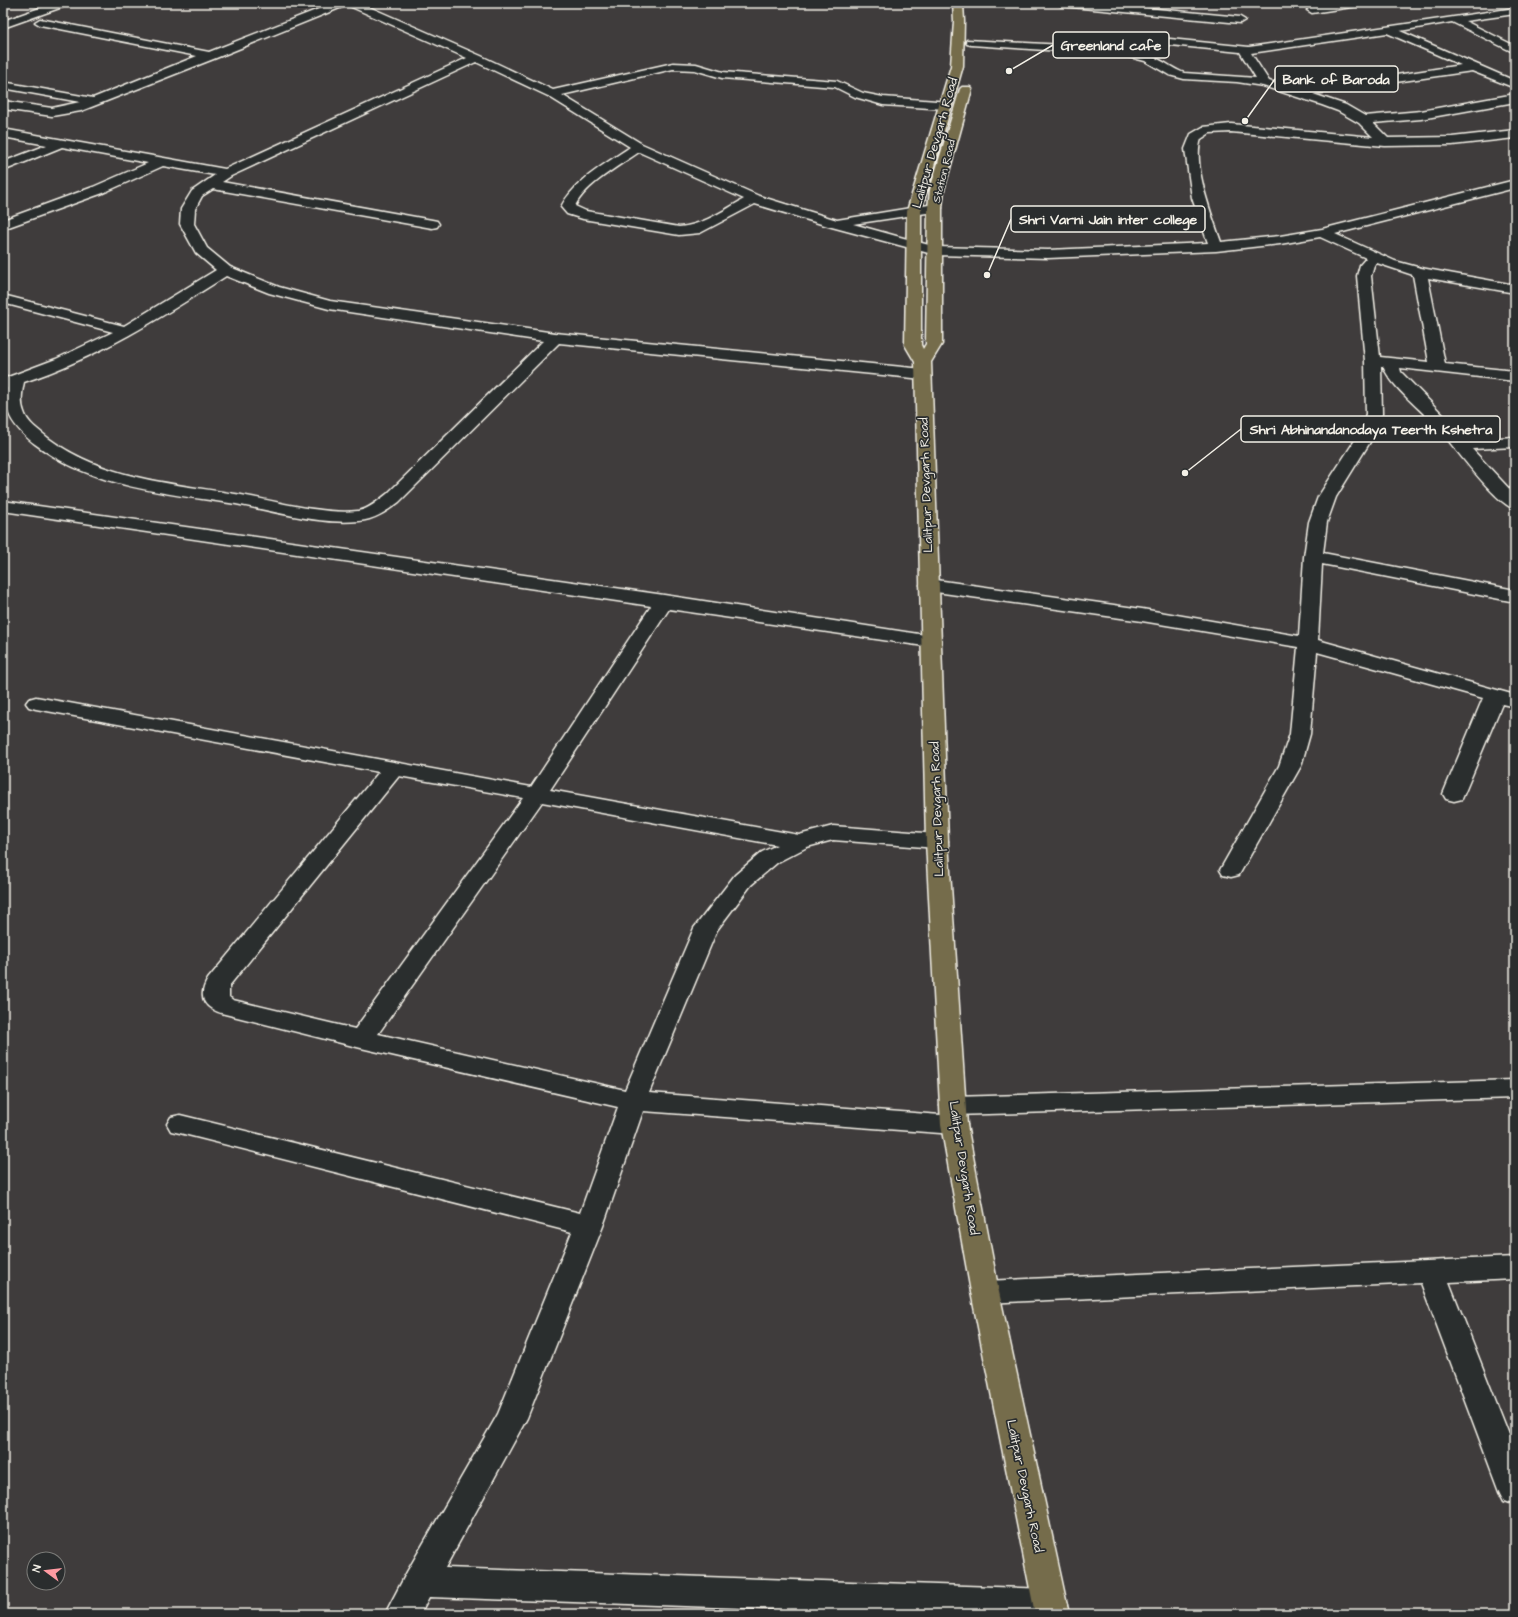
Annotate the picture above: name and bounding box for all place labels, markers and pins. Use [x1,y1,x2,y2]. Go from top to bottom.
callout: Greenland cafe [1053,32,1169,58]
callout: Bank of Baroda [1275,66,1398,92]
callout: Shri Varni Jain inter college [1011,206,1205,232]
callout: Shri Abhinandanodaya Teerth Kshetra [1241,416,1500,442]

